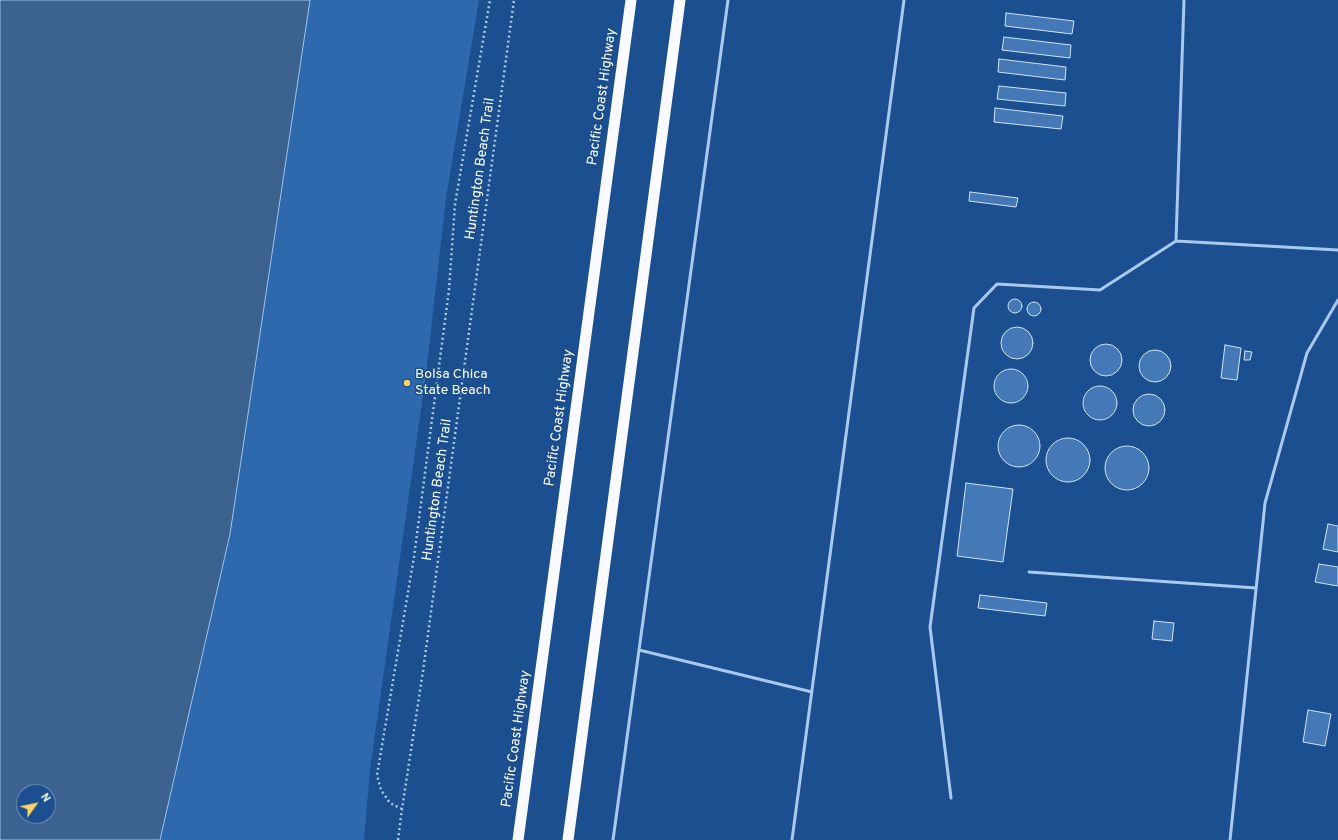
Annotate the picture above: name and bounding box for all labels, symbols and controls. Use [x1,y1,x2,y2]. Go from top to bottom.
street label: Pacific Coast Highway [585,27,621,167]
street label: Huntington Beach Trail [463,97,499,241]
street label: Pacific Coast Highway [542,348,578,488]
place label: Bolsa Chica State Beach [415,367,491,400]
marker: Bolsa Chica State Beach [402,378,412,388]
street label: Huntington Beach Trail [420,418,456,562]
street label: Pacific Coast Highway [499,669,535,809]
north arrow [16,784,56,824]
text: N [37,791,53,805]

